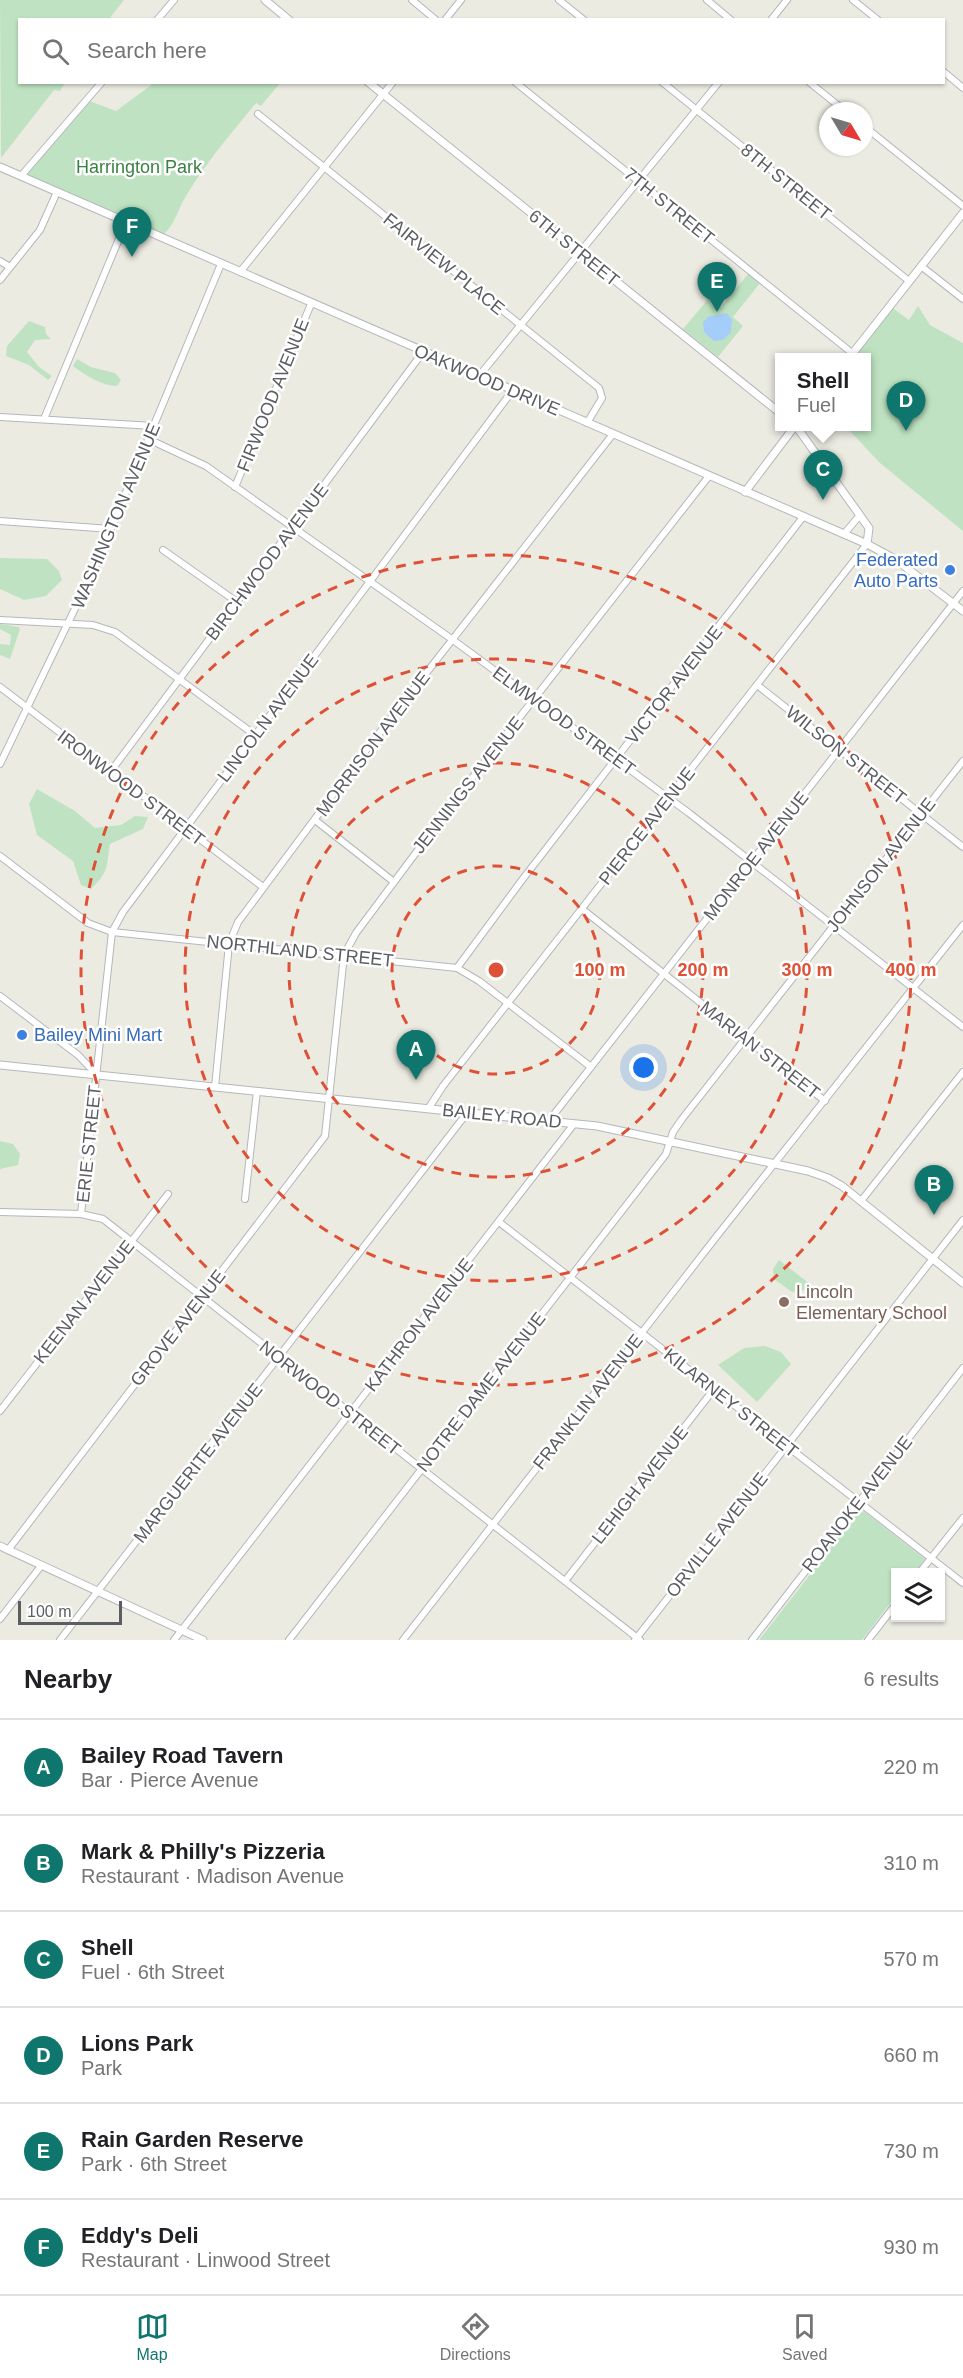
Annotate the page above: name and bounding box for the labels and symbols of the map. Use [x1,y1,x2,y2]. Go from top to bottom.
north arrow [819,102,873,156]
street label: 8TH STREET [737,140,835,224]
park label: Harrington Park [76,157,203,177]
street label: 7TH STREET [620,164,718,248]
street label: 6TH STREET [525,206,623,290]
pin: F [112,208,152,257]
street label: FAIRVIEW PLACE [380,209,508,319]
pin: E [698,262,736,312]
street label: FIRWOOD AVENUE [233,316,313,474]
street label: OAKWOOD DRIVE [411,340,563,420]
pin: D [886,382,926,431]
street label: WASHINGTON AVENUE [68,420,164,612]
pin: C [804,450,842,500]
street label: BIRCHWOOD AVENUE [202,480,332,644]
place label: Federated Auto Parts [854,550,938,591]
marker: Federated Auto Parts [943,563,957,577]
street label: VICTOR AVENUE [622,622,726,748]
street label: LINCOLN AVENUE [213,650,323,786]
street label: ELMWOOD STREET [489,663,639,779]
street label: MORRISON AVENUE [312,668,434,820]
street label: WILSON STREET [782,702,910,808]
street label: JENNINGS AVENUE [408,713,528,857]
street label: IRONWOOD STREET [54,726,208,850]
street label: PIERCE AVENUE [595,763,699,889]
street label: MONROE AVENUE [700,788,812,924]
street label: JOHNSON AVENUE [822,794,940,936]
street label: NORTHLAND STREET [206,931,394,971]
centre of rings [486,960,506,980]
text: 100 m [574,960,626,980]
text: 200 m [677,960,729,980]
text: 300 m [781,960,833,980]
text: 400 m [885,960,937,980]
street label: MARIAN STREET [696,997,824,1103]
place label: Bailey Mini Mart [34,1025,162,1045]
marker: Bailey Mini Mart [15,1028,29,1042]
pin: A [396,1030,436,1080]
your location [629,1053,658,1082]
street label: ERIE STREET [73,1084,105,1204]
street label: BAILEY ROAD [441,1100,563,1132]
pin: B [914,1166,954,1215]
street label: KEENAN AVENUE [30,1236,138,1368]
street label: KATHRON AVENUE [361,1254,477,1396]
street label: GROVE AVENUE [126,1266,230,1390]
place label: Lincoln Elementary School [796,1282,947,1323]
marker: Lincoln Elementary School [777,1295,791,1309]
street label: NOTRE DAME AVENUE [413,1308,549,1476]
street label: FRANKLIN AVENUE [529,1331,647,1473]
street label: NORWOOD STREET [255,1337,405,1459]
street label: KILARNEY STREET [660,1344,802,1462]
street label: MARGUERITE AVENUE [130,1379,266,1547]
street label: LEHIGH AVENUE [588,1422,692,1548]
street label: ROANOKE AVENUE [798,1432,916,1576]
street label: ORVILLE AVENUE [662,1469,772,1601]
scale bar [18,1598,122,1626]

